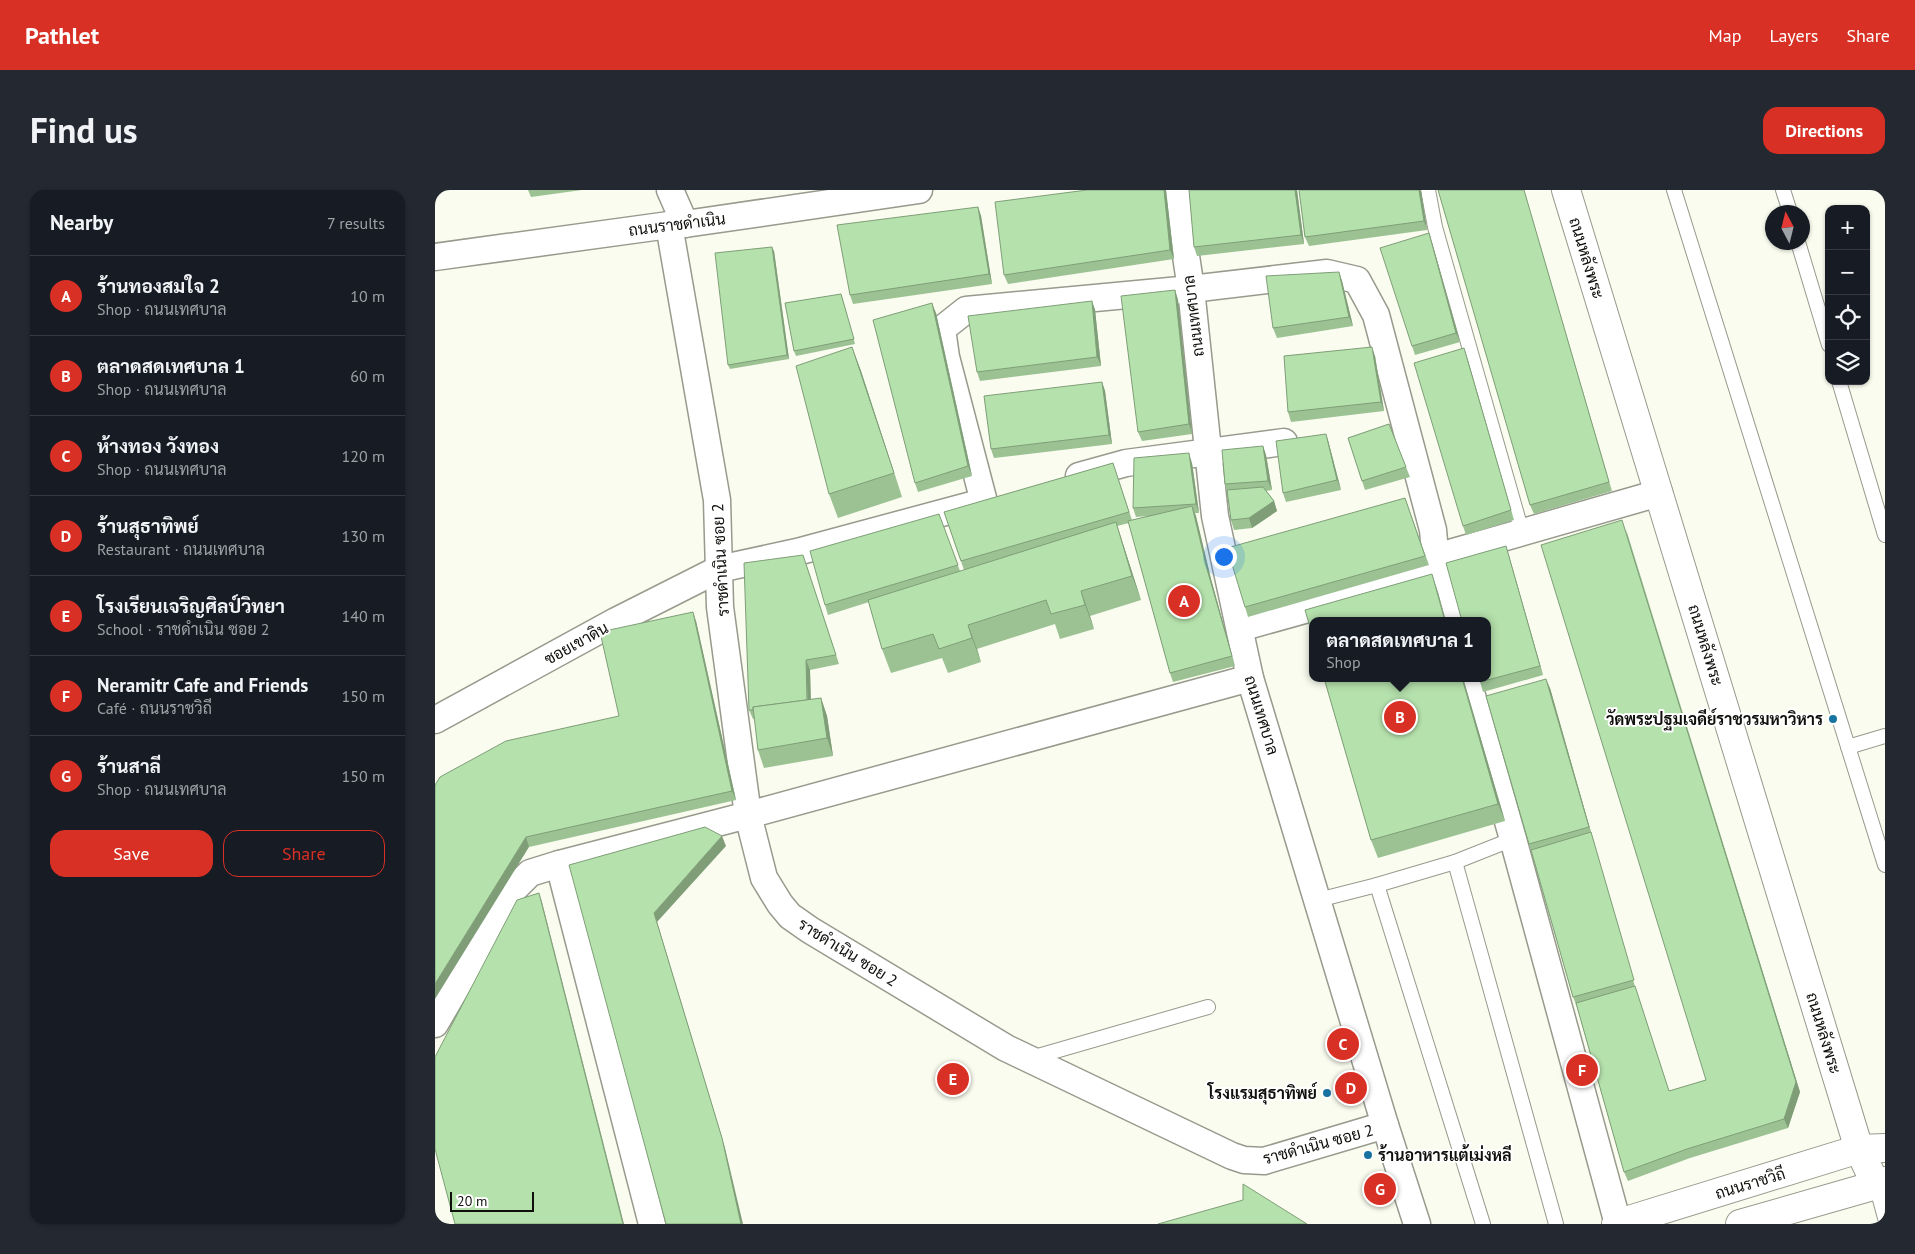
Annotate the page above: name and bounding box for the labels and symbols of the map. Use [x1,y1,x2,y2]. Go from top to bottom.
north arrow [1765,205,1810,250]
street label: ถนนราชดำเนิน [627,208,727,240]
street label: ถนนหลังพระ [1565,215,1609,301]
street label: ถนนเทศบาล [1178,274,1208,358]
street label: ราชดำเนิน ซอย 2 [707,503,733,617]
your location [1211,544,1237,570]
pin: A [1168,582,1200,620]
street label: ถนนหลังพระ [1684,602,1728,688]
street label: ซอยเขาดิน [540,617,612,669]
street label: ถนนเทศบาล [1240,673,1284,757]
pin: B [1384,698,1416,736]
place label: วัดพระปฐมเจดีย์ราชวรมหาวิหาร [1606,708,1823,731]
marker: วัดพระปฐมเจดีย์ราชวรมหาวิหาร [1827,713,1839,725]
street label: ราชดำเนิน ซอย 2 [795,913,901,991]
street label: ถนนหลังพระ [1802,990,1846,1076]
pin: C [1327,1025,1359,1063]
pin: F [1566,1051,1598,1089]
pin: E [937,1060,969,1098]
pin: D [1335,1069,1367,1107]
place label: โรงแรมสุธาทิพย์ [1207,1082,1318,1105]
marker: โรงแรมสุธาทิพย์ [1321,1087,1333,1099]
street label: ราชดำเนิน ซอย 2 [1261,1120,1375,1168]
place label: ร้านอาหารแต้เม่งหลี [1378,1144,1512,1165]
marker: ร้านอาหารแต้เม่งหลี [1362,1149,1374,1161]
street label: ถนนราชวิถี [1712,1162,1788,1203]
pin: G [1364,1170,1396,1208]
scale bar [450,1189,534,1212]

